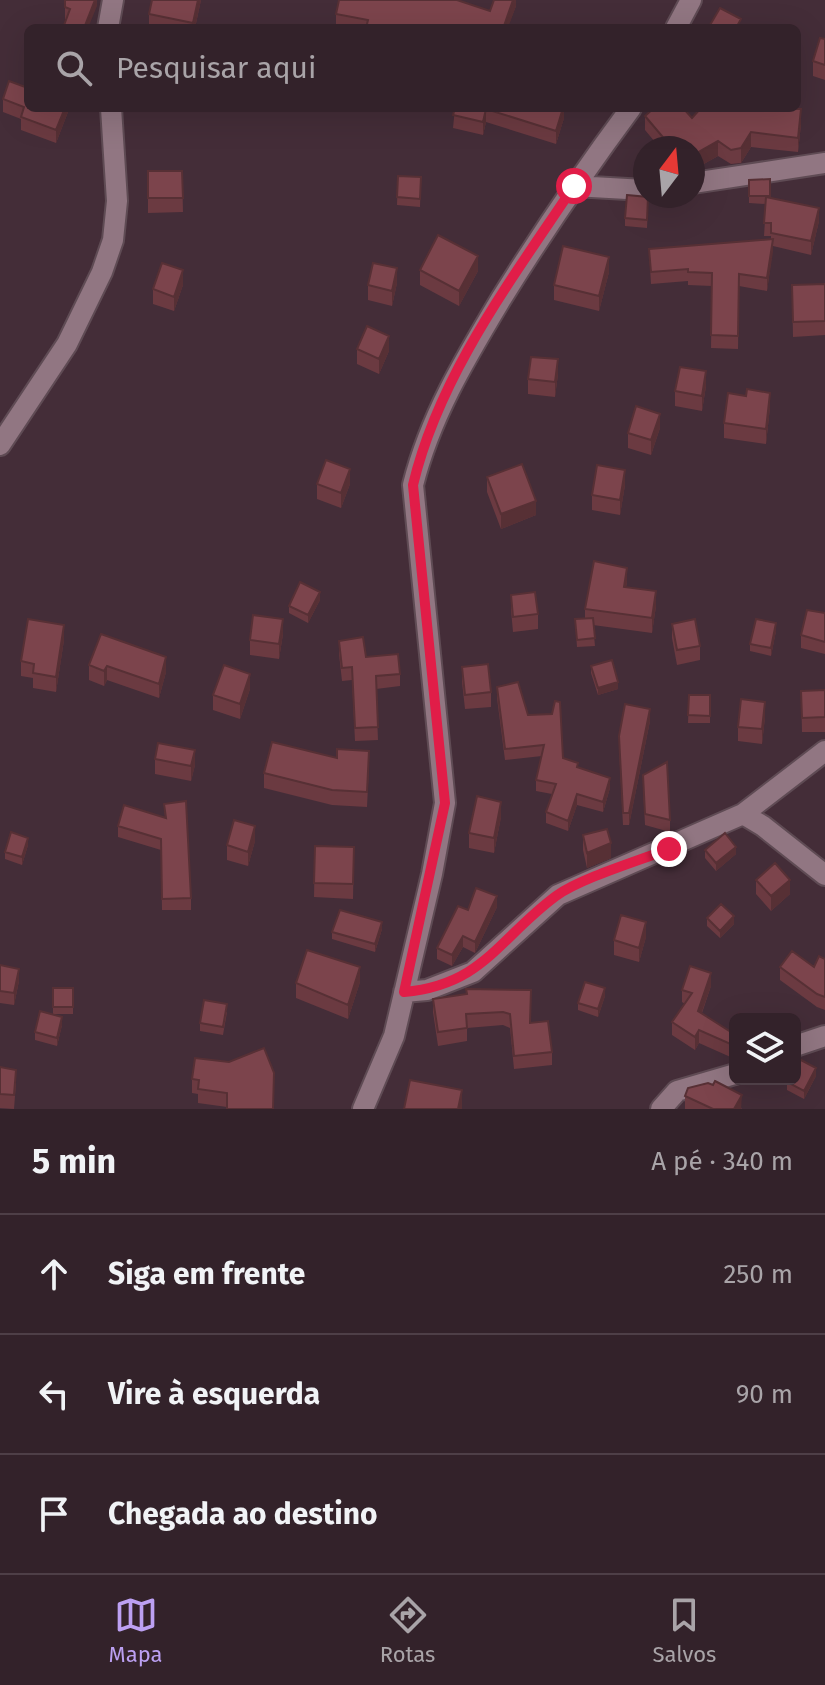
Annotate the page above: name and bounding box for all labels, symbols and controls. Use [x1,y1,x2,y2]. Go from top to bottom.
search box [24,24,801,112]
icon: search [52,46,96,90]
text: Pesquisar aqui [116,50,317,86]
north arrow [633,136,705,208]
route start [556,168,592,204]
route end [651,831,687,867]
map controls [729,1013,801,1085]
button: layers [729,1013,801,1085]
text: 5 min [32,1141,116,1182]
text: A pé · 340 m [651,1146,793,1177]
icon: ahead [32,1252,76,1296]
text: Siga em frente [108,1256,305,1292]
text: 250 m [723,1259,793,1290]
icon: left [32,1372,76,1416]
text: Vire à esquerda [108,1376,320,1412]
text: 90 m [736,1379,793,1410]
icon: arrive [32,1492,76,1536]
text: Chegada ao destino [108,1496,378,1532]
tab: Mapa [109,1593,163,1668]
tab: Rotas [380,1593,435,1668]
tab: Salvos [653,1593,716,1668]

